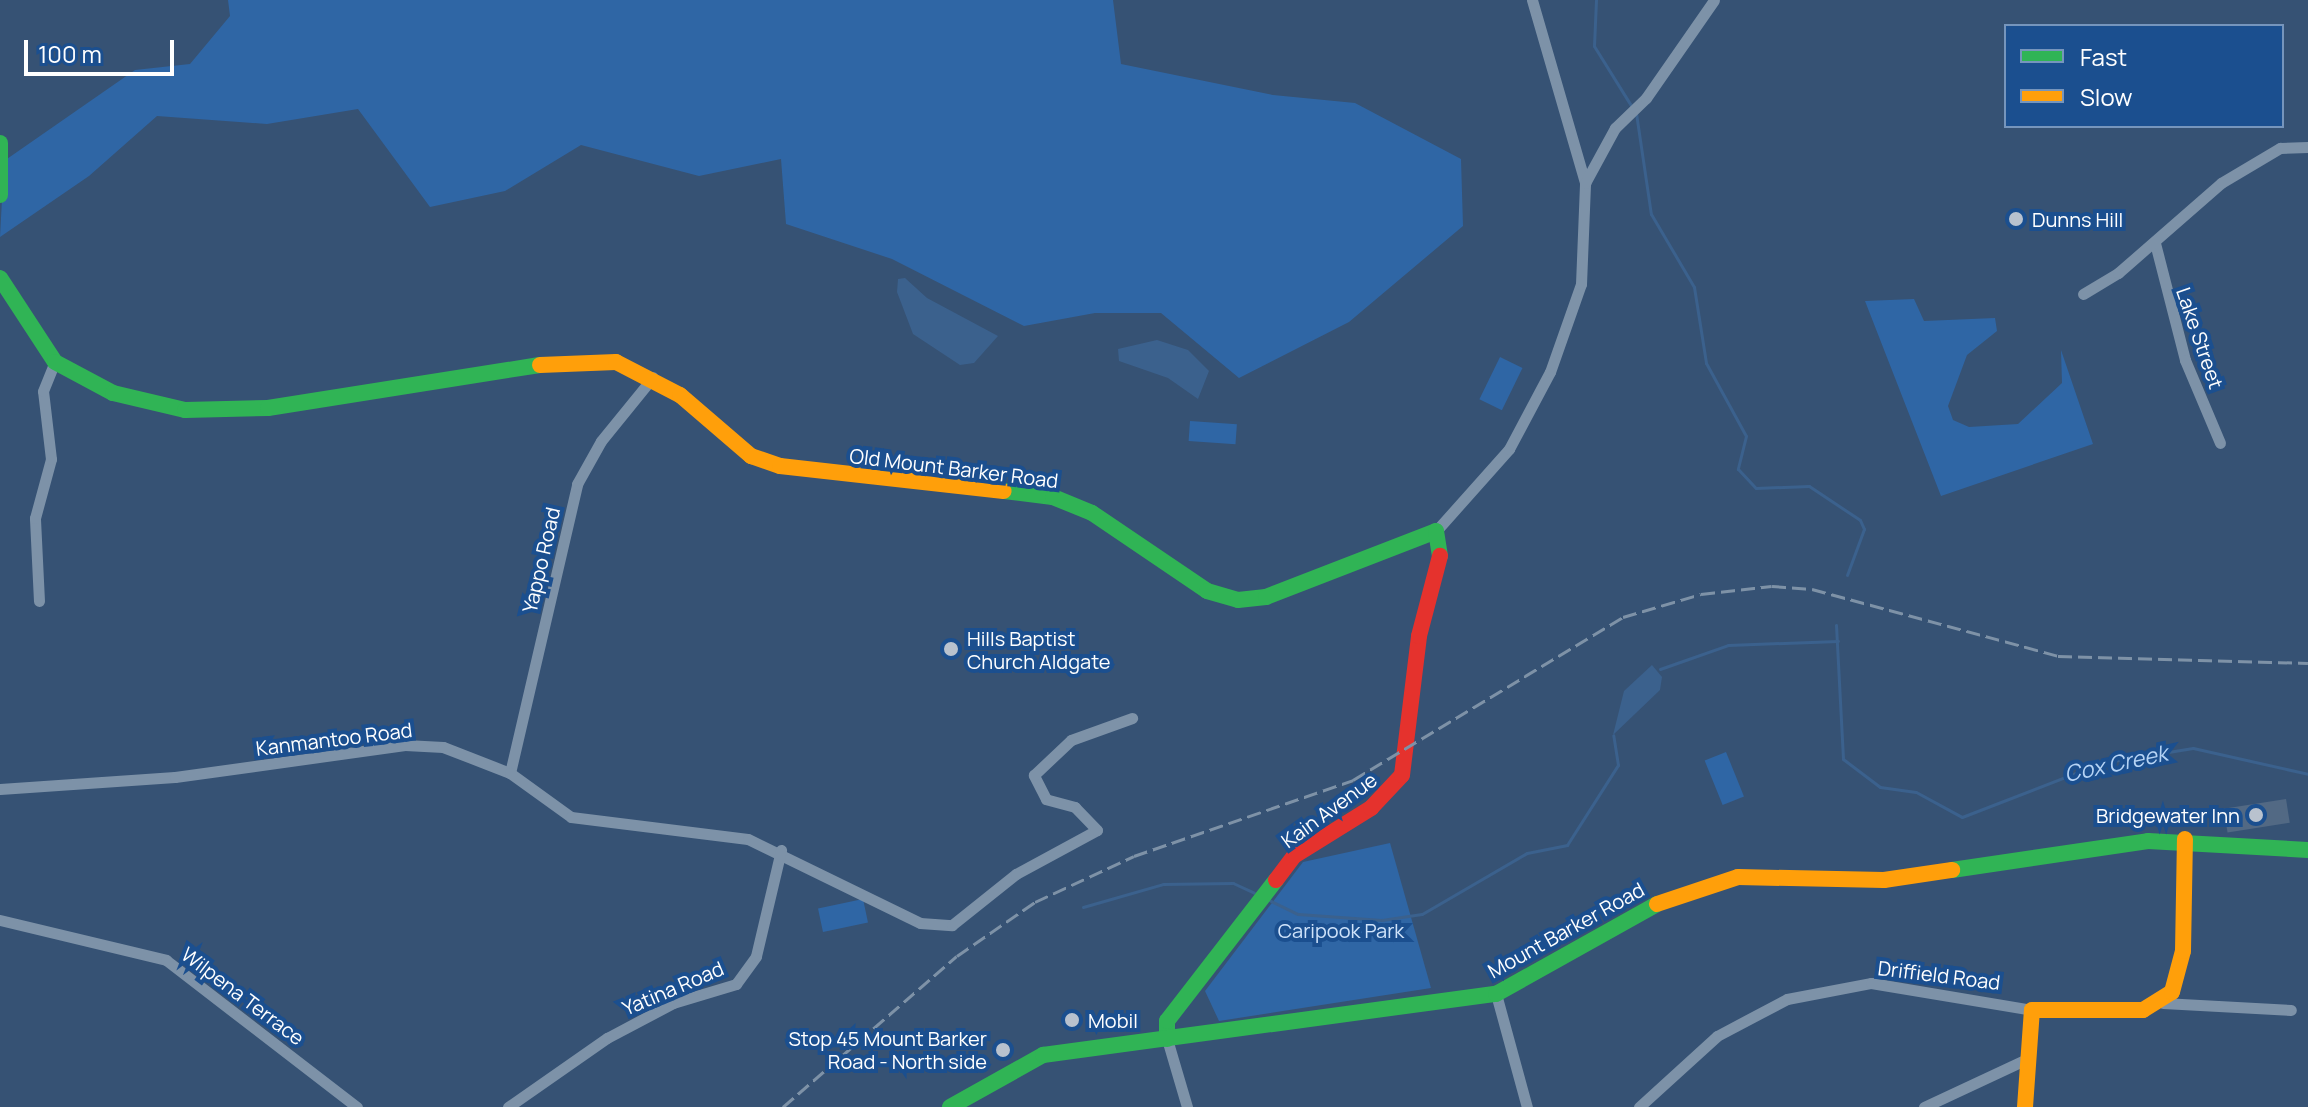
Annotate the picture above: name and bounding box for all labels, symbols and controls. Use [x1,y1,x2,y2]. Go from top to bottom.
scale bar [28,24,178,74]
legend [2004,24,2284,128]
text: 100 m [38,37,102,70]
text: Fast [2080,40,2127,73]
text: Slow [2080,80,2133,113]
place label: Dunns Hill [2032,207,2123,231]
marker: Dunns Hill [2007,210,2025,228]
street label: Lake Street [2171,284,2229,392]
street label: Old Mount Barker Road [848,443,1060,493]
street label: Yappo Road [517,505,565,615]
place label: Hills Baptist Church Aldgate [967,626,1110,673]
marker: Hills Baptist Church Aldgate [942,640,960,658]
street label: Kanmantoo Road [254,717,414,761]
water label: Cox Creek [2062,740,2170,788]
street label: Kain Avenue [1277,767,1381,853]
place label: Bridgewater Inn [2096,803,2240,827]
marker: Bridgewater Inn [2247,806,2265,824]
street label: Mount Barker Road [1484,877,1648,983]
park label: Caripook Park [1278,918,1404,942]
street label: Wilpena Terrace [177,942,309,1050]
street label: Yatina Road [619,956,727,1020]
street label: Driffield Road [1876,956,2002,994]
place label: Mobil [1088,1008,1138,1032]
marker: Mobil [1063,1011,1081,1029]
place label: Stop 45 Mount Barker Road - North side [788,1026,987,1073]
marker: Stop 45 Mount Barker Road - North side [994,1041,1012,1059]

